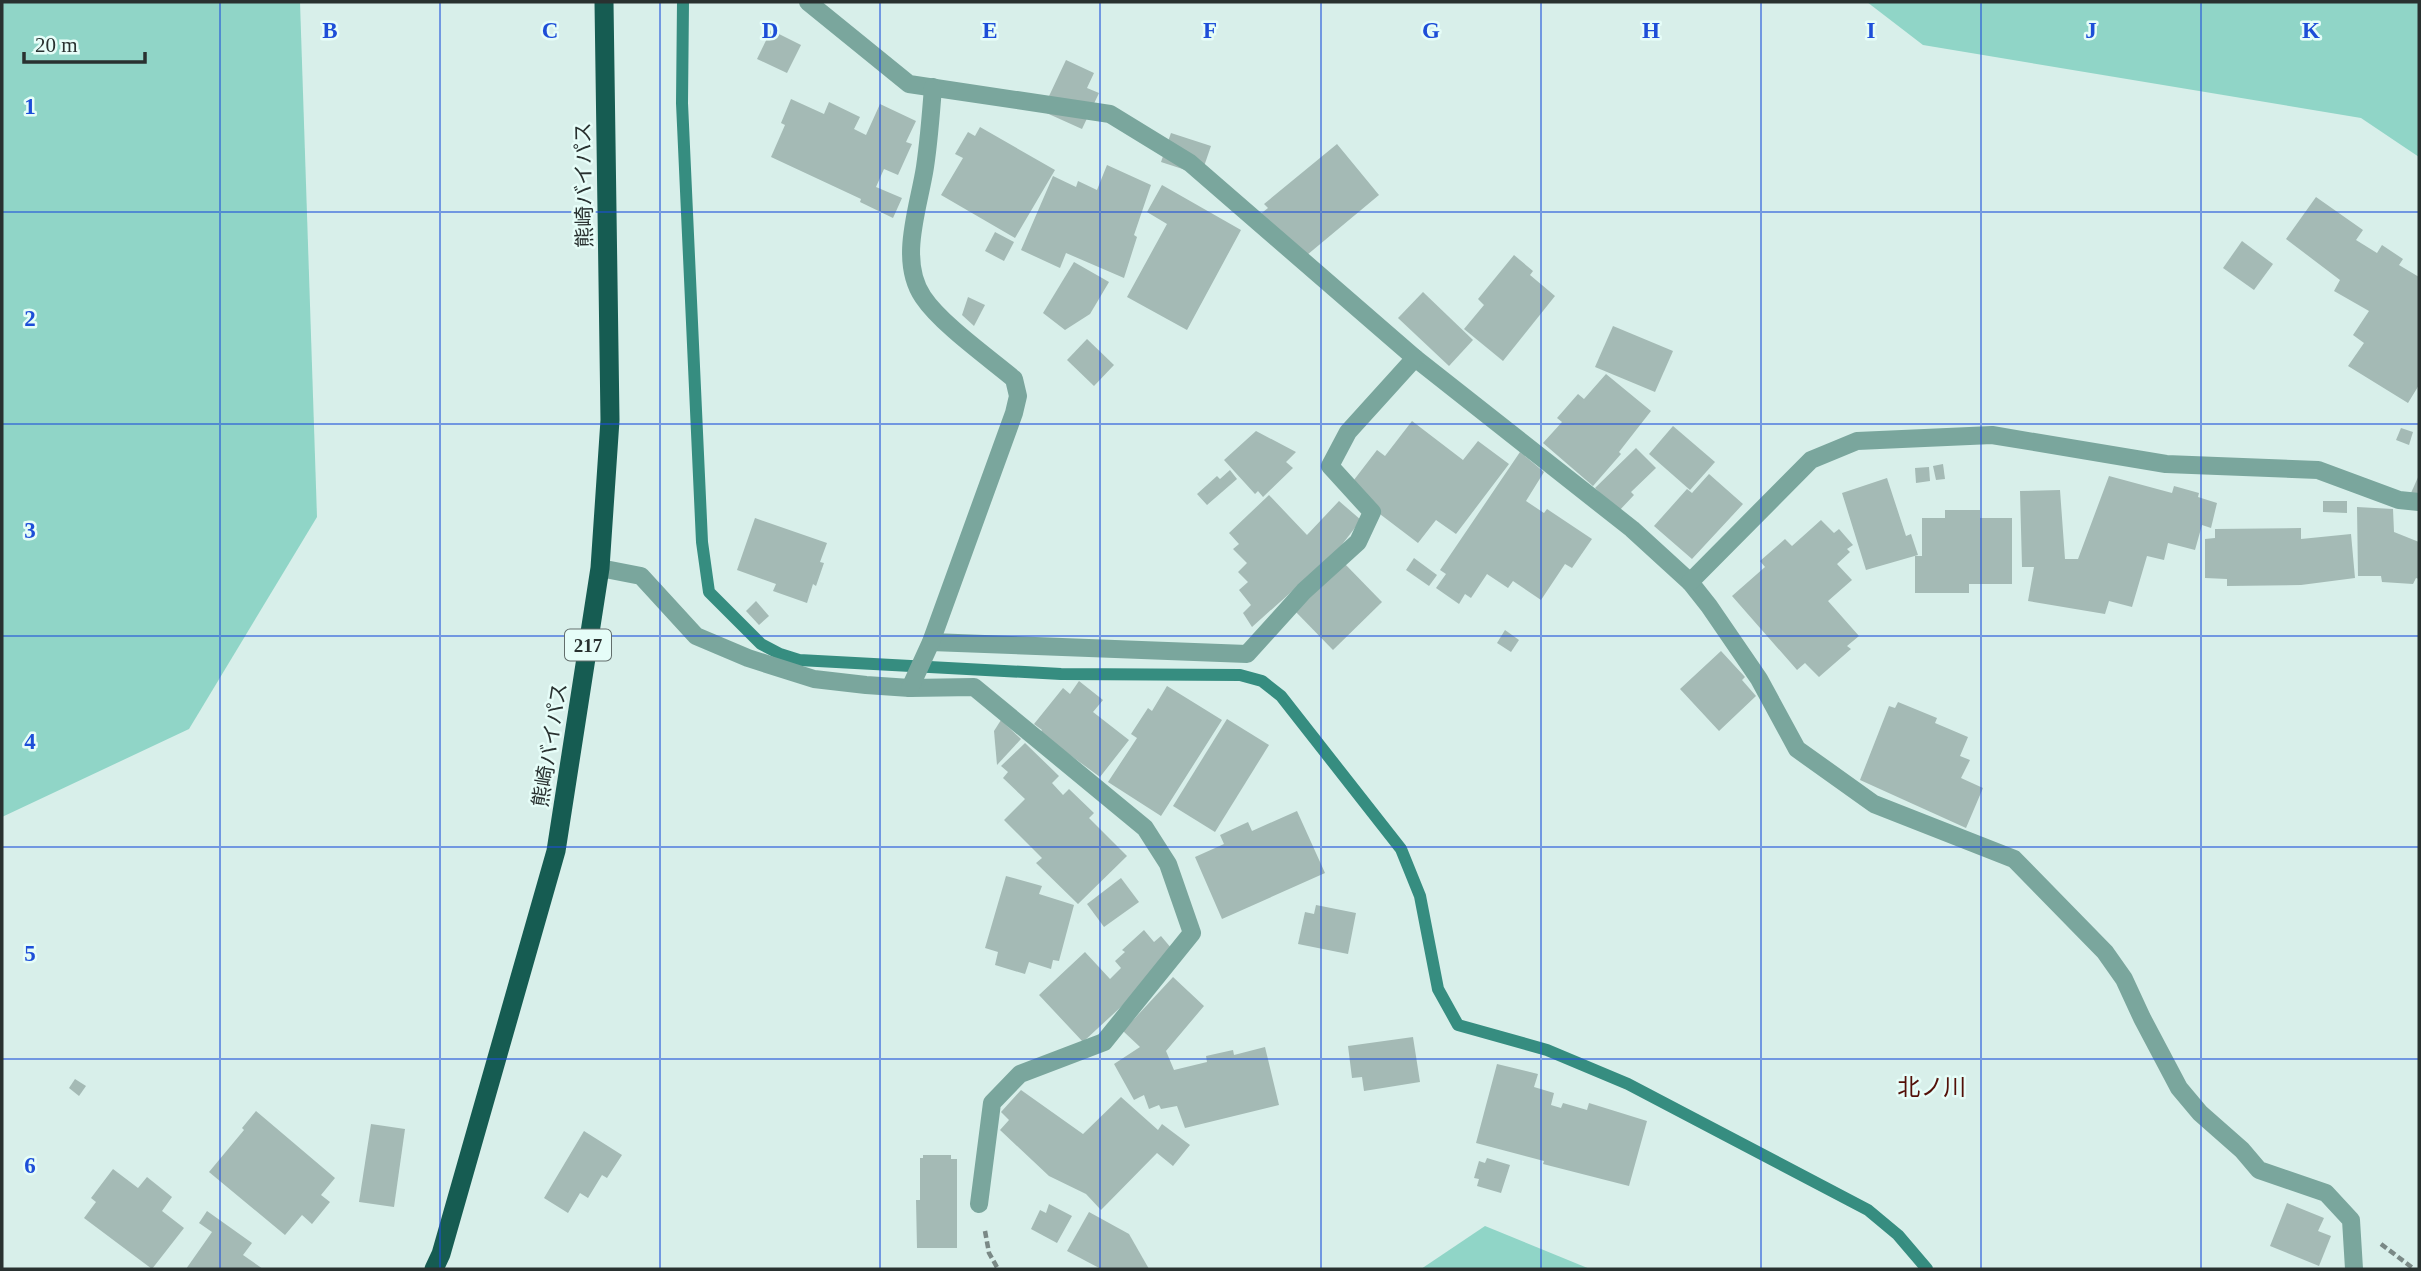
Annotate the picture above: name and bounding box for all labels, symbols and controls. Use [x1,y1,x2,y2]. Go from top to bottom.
text: B [322,18,338,43]
text: C [542,18,558,43]
text: D [762,18,778,43]
text: E [982,18,998,43]
text: F [1203,18,1217,43]
text: G [1422,18,1440,43]
text: H [1642,18,1660,43]
text: I [1867,18,1876,43]
text: J [2085,18,2097,43]
text: K [2302,18,2320,43]
scale bar [24,21,145,65]
text: 20 m [35,33,78,57]
text: 1 [24,94,36,119]
street label: 熊崎バイパス [571,122,597,248]
text: 2 [24,306,36,331]
text: 3 [24,518,36,543]
road number: 217 [565,630,611,660]
street label: 熊崎バイパス [528,681,572,809]
text: 4 [24,729,36,754]
text: 5 [24,941,36,966]
district label: 北ノ川 [1898,1075,1967,1100]
text: 6 [24,1153,36,1178]

